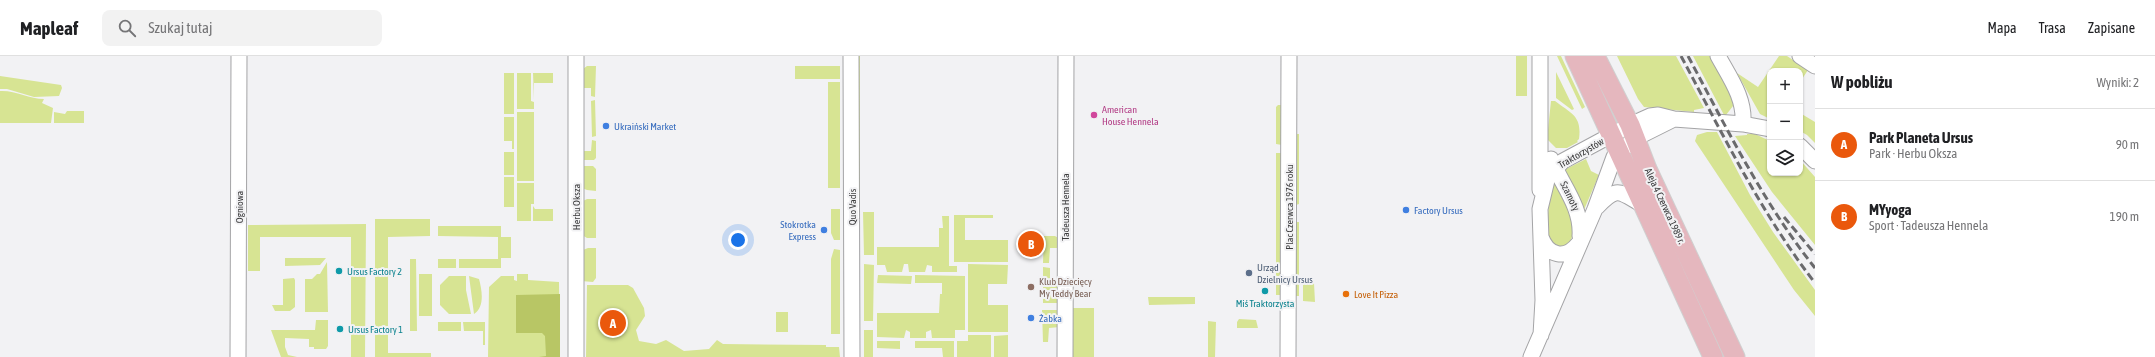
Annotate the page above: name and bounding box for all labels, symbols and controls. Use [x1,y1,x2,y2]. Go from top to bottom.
search box [102,10,382,46]
text: Mapleaf [20,17,78,39]
icon: search [116,17,138,39]
text: Szukaj tutaj [148,19,212,36]
text: Mapa [1988,20,2017,36]
text: Trasa [2039,20,2066,36]
text: Zapisane [2088,20,2135,36]
map controls [1767,68,1803,176]
button: + [1767,68,1803,104]
text: W pobliżu [1831,72,1893,92]
text: Wyniki: 2 [2096,75,2139,90]
place label: American House Hennela [1102,104,1159,127]
button: − [1767,104,1803,140]
marker: American House Hennela [1089,110,1099,120]
marker: Ukraiński Market [601,121,611,131]
place label: Ukraiński Market [614,121,676,132]
text: Park Planeta Ursus [1869,129,1973,146]
street label: Traktorzystów [1556,136,1606,170]
text: A [1841,137,1847,152]
text: 90 m [2116,137,2139,152]
button: layers [1767,140,1803,176]
text: Park · Herbu Oksza [1869,146,1957,161]
street label: Plac Czerwca 1976 roku [1284,164,1295,250]
street label: Aleja 4 Czerwca 1989 r. [1643,167,1687,246]
street label: Tadeusza Hennela [1060,173,1071,241]
street label: Szamoty [1558,179,1582,213]
street label: Herbu Oksza [571,184,582,230]
street label: Quo Vadis [847,188,858,225]
street label: Ogniowa [234,190,245,223]
text: MYyoga [1869,201,1911,218]
marker: Factory Ursus [1401,205,1411,215]
place label: Factory Ursus [1414,205,1463,216]
text: B [1841,209,1847,224]
text: 190 m [2110,209,2139,224]
text: Sport · Tadeusza Hennela [1869,218,1988,233]
place label: Stokrotka Express [780,219,816,242]
marker: Stokrotka Express [819,225,829,235]
pin: B [1018,229,1044,259]
your location [728,230,748,250]
place label: Urząd Dzielnicy Ursus [1257,262,1313,285]
marker: Ursus Factory 2 [334,266,344,276]
place label: Ursus Factory 2 [347,266,402,277]
marker: Urząd Dzielnicy Ursus [1244,268,1254,278]
place label: Klub Dziecięcy My Teddy Bear [1039,276,1092,299]
marker: Klub Dziecięcy My Teddy Bear [1026,282,1036,292]
marker: Miś Traktorzysta [1260,286,1270,296]
marker: Love It Pizza [1341,289,1351,299]
place label: Love It Pizza [1354,289,1398,300]
place label: Miś Traktorzysta [1236,298,1295,309]
pin: A [600,308,626,338]
marker: Żabka [1026,313,1036,323]
place label: Żabka [1039,313,1062,324]
marker: Ursus Factory 1 [335,324,345,334]
place label: Ursus Factory 1 [348,324,403,335]

